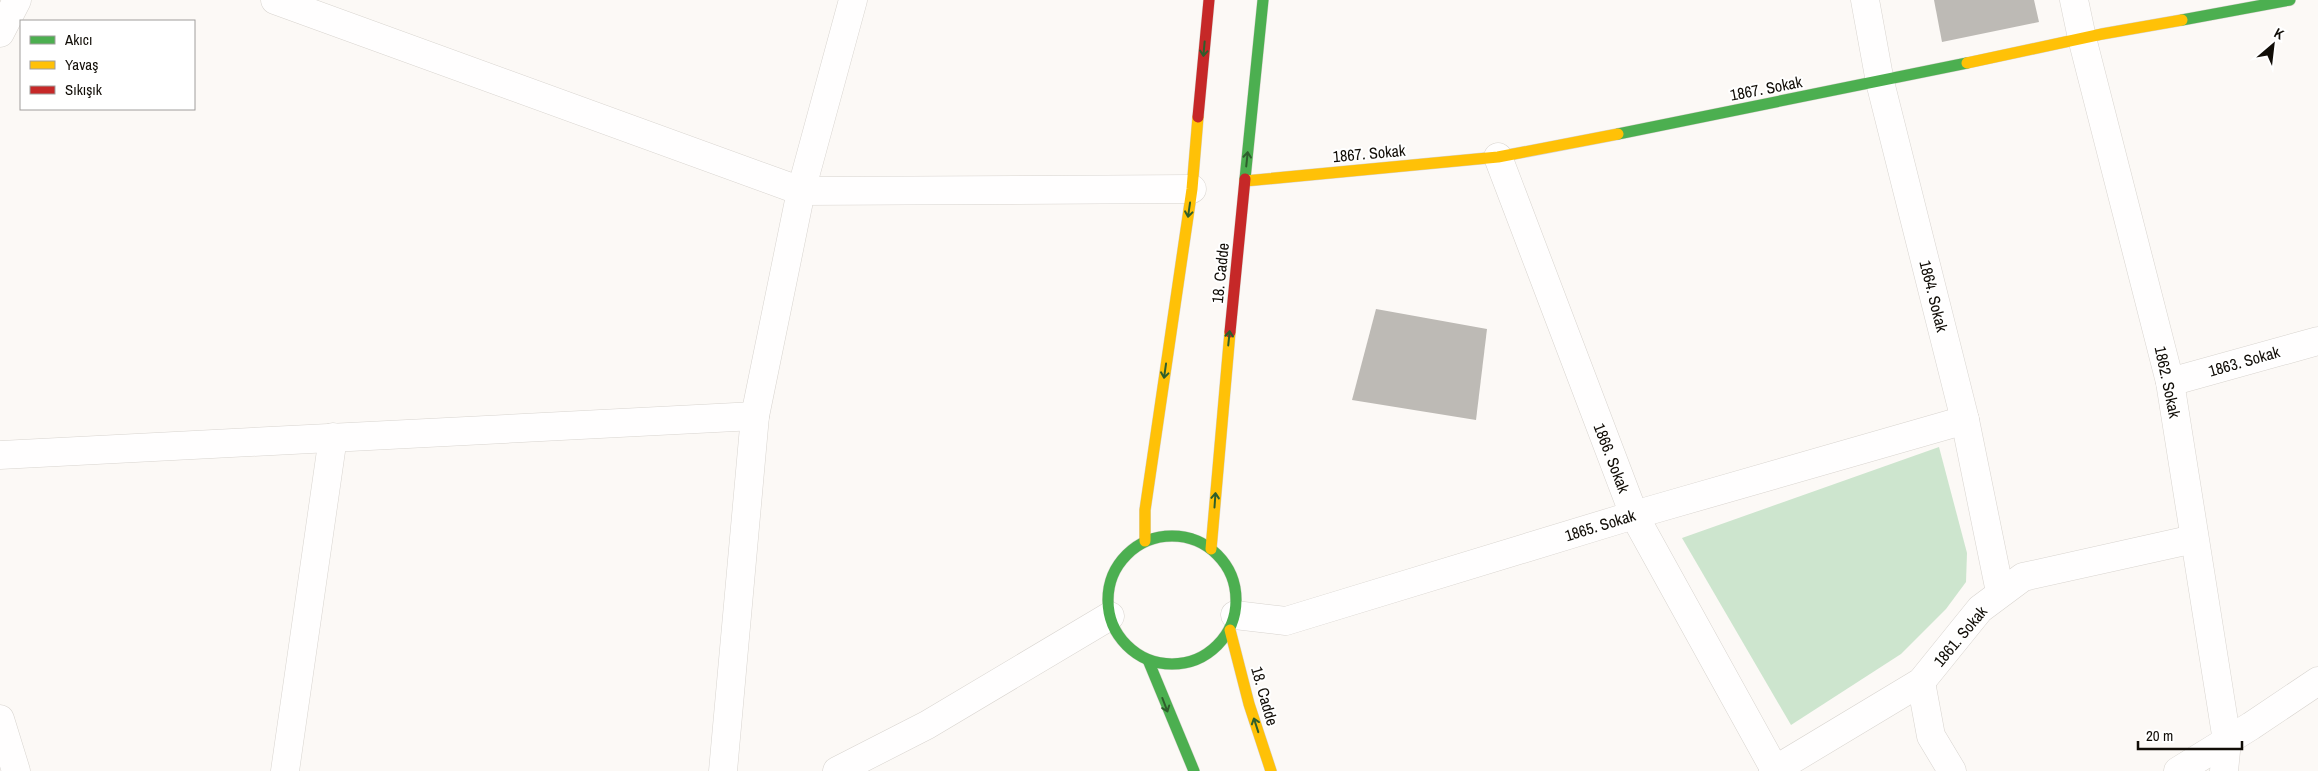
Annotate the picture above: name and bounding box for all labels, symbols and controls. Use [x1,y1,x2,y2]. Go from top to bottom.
legend [20,20,195,110]
north arrow [2248,20,2298,70]
text: K [2271,24,2288,44]
text: Akıcı [64,29,92,50]
one-way arrow [1200,40,1209,56]
text: Yavaş [65,54,98,75]
street label: 1867. Sokak [1728,70,1804,106]
text: Sıkışık [65,79,103,100]
street label: 1867. Sokak [1332,139,1407,167]
one-way arrow [1242,152,1252,168]
one-way arrow [1183,202,1193,218]
street label: 18. Cadde [1206,242,1234,304]
street label: 1864. Sokak [1915,258,1954,334]
one-way arrow [1225,331,1234,347]
street label: 1863. Sokak [2206,340,2283,382]
street label: 1862. Sokak [2150,344,2186,420]
one-way arrow [1160,363,1170,379]
street label: 1866. Sokak [1589,420,1635,496]
one-way arrow [1210,493,1219,509]
street label: 1865. Sokak [1562,504,1639,546]
street label: 1861. Sokak [1928,601,1992,671]
street label: 18. Cadde [1246,664,1284,728]
one-way arrow [1161,697,1170,712]
one-way arrow [1251,717,1260,733]
scale bar [2138,718,2242,750]
text: 20 m [2146,725,2173,746]

